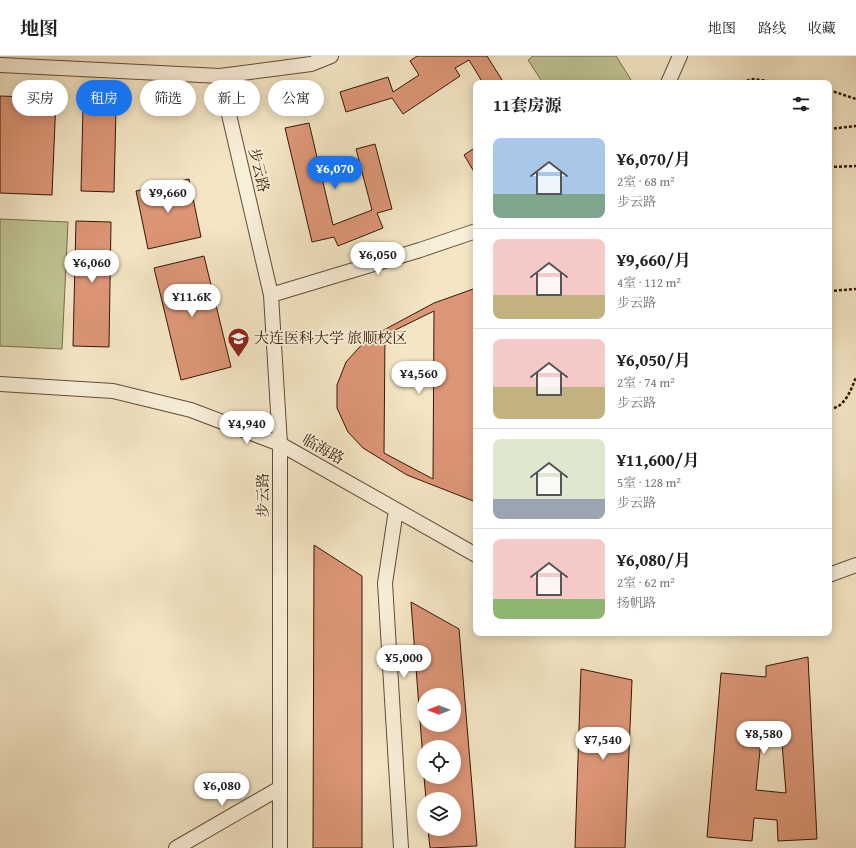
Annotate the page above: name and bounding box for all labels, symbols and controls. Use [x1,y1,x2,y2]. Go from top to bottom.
text: 地图 [20,14,58,42]
text: 地图 [708,18,736,38]
text: 路线 [758,18,786,38]
text: 收藏 [808,18,836,38]
chip: 买房 [12,80,68,116]
chip: 租房 [76,80,132,116]
chip: 筛选 [140,80,196,116]
chip: 新上 [204,80,260,116]
chip: 公寓 [268,80,324,116]
text: 11套房源 [493,92,562,117]
icon: filters [790,93,812,115]
street label: 步云路 [244,146,275,194]
text: ¥6,070/月 [617,146,691,171]
icon: home [525,154,573,202]
pin: ¥6,070 [302,156,368,190]
text: ¥6,070 [316,159,354,178]
text: 2室 · 68 m² [617,172,675,191]
pin: ¥9,660 [135,180,201,214]
text: ¥9,660 [149,183,187,202]
text: 步云路 [617,192,656,211]
pin: ¥6,050 [345,242,411,276]
text: ¥6,050 [359,245,397,264]
text: ¥9,660/月 [617,247,691,272]
pin: ¥6,060 [59,250,125,284]
text: ¥6,060 [73,253,111,272]
icon: home [525,255,573,303]
text: 4室 · 112 m² [617,273,681,292]
pin: ¥11.6K [159,284,225,318]
text: ¥11.6K [173,287,211,306]
text: 步云路 [617,293,656,312]
school or university icon: 大连医科大学 旅顺校区 [225,325,251,358]
place label: 大连医科大学 旅顺校区 [254,327,407,348]
text: ¥6,050/月 [617,347,691,372]
icon: home [525,355,573,403]
pin: ¥4,560 [386,361,452,395]
text: ¥4,560 [400,364,438,383]
text: 2室 · 74 m² [617,373,675,392]
text: 步云路 [617,393,656,412]
pin: ¥4,940 [214,411,280,445]
text: ¥4,940 [228,414,266,433]
street label: 临海路 [298,428,348,469]
text: ¥11,600/月 [617,447,700,472]
icon: home [525,455,573,503]
street label: 步云路 [252,472,273,518]
text: 5室 · 128 m² [617,473,681,492]
text: 步云路 [617,493,656,512]
text: ¥6,080/月 [617,547,691,572]
icon: home [525,555,573,603]
text: 2室 · 62 m² [617,573,675,592]
text: 扬帆路 [617,593,656,612]
pin: ¥5,000 [371,645,437,679]
text: ¥5,000 [385,648,423,667]
north arrow [417,688,461,732]
map controls [417,688,461,836]
pin: ¥8,580 [731,721,797,755]
text: ¥8,580 [745,724,783,743]
pin: ¥7,540 [570,727,636,761]
text: ¥7,540 [584,730,622,749]
button: locate [417,740,461,784]
pin: ¥6,080 [189,773,255,807]
text: ¥6,080 [203,776,241,795]
button: layers [417,792,461,836]

